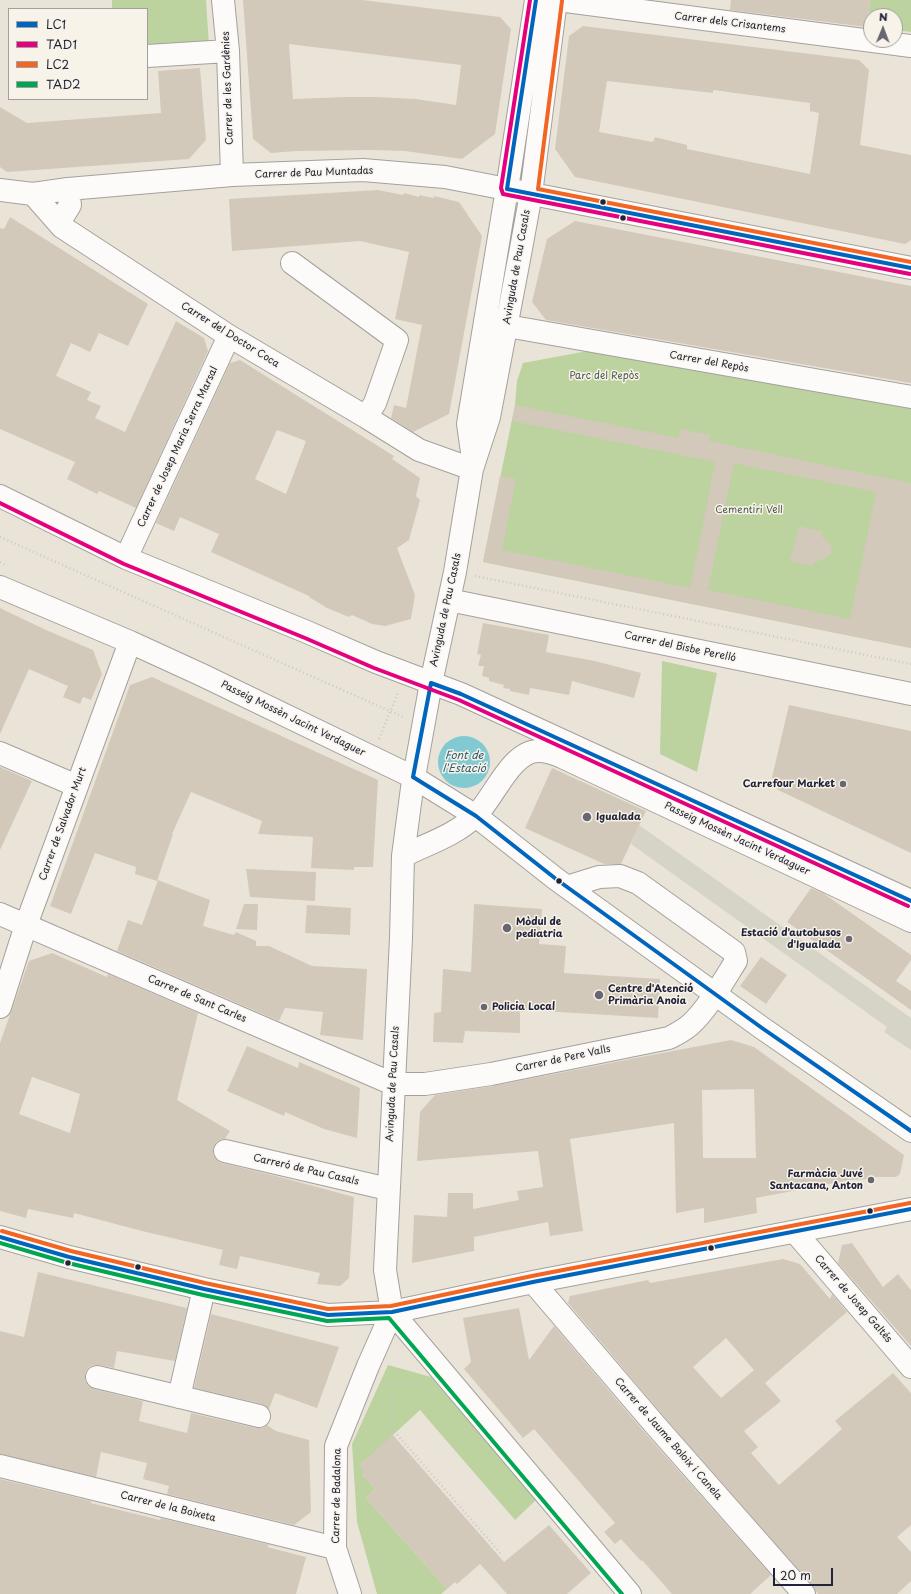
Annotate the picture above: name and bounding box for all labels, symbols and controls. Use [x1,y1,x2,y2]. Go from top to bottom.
legend [8,8,148,100]
north arrow [863,8,903,48]
text: N [879,8,888,25]
street label: Carrer dels Crisantems [674,10,786,36]
text: LC1 [46,15,66,33]
street label: Carrer de les Gardènies [220,31,236,145]
text: TAD1 [46,35,77,53]
text: LC2 [46,55,69,73]
text: TAD2 [46,75,80,93]
street label: Carrer de Pau Muntadas [254,165,374,181]
unlabelled marker [598,197,608,207]
street label: Avinguda de Pau Casals [501,209,533,325]
unlabelled marker [618,213,628,223]
street label: Carrer del Doctor Coca [179,300,281,370]
street label: Carrer del Repòs [668,349,750,375]
street label: Carrer de Josep Maria Serra Marsal [135,365,221,529]
park label: Parc del Repòs [569,370,639,382]
park label: Cementiri Vell [715,504,783,516]
street label: Avinguda de Pau Casals [428,552,464,668]
street label: Carrer del Bisbe Perelló [623,629,737,665]
street label: Passeig Mossèn Jacint Verdaguer [219,679,367,759]
water label: Font de l'Estació [442,749,486,775]
street label: Carrer de Salvador Murt [37,766,89,882]
place label: Carrefour Market [743,778,835,790]
marker: Carrefour Market [838,779,848,789]
street label: Passeig Mossèn Jacint Verdaguer [662,800,812,878]
marker: Igualada [581,811,593,823]
place label: Igualada [596,811,641,823]
unlabelled marker [554,876,564,886]
place label: Mòdul de pediatria [516,916,563,940]
marker: Mòdul de pediatria [501,922,513,934]
place label: Estació d'autobusos d'Igualada [741,927,841,950]
marker: Estació d'autobusos d'Igualada [844,934,854,944]
street label: Carrer de Sant Carles [146,973,248,1025]
place label: Centre d'Atenció Primària Anoia [608,983,693,1006]
marker: Centre d'Atenció Primària Anoia [593,989,605,1001]
place label: Policia Local [492,1001,555,1013]
marker: Policia Local [479,1002,489,1012]
street label: Avinguda de Pau Casals [384,1026,402,1142]
street label: Carrer de Pere Valls [514,1043,612,1075]
street label: Carreró de Pau Casals [252,1152,360,1188]
place label: Farmàcia Juvé Santacana, Anton [770,1168,863,1192]
marker: Farmàcia Juvé Santacana, Anton [866,1175,876,1185]
unlabelled marker [865,1206,875,1216]
unlabelled marker [706,1243,716,1253]
street label: Carrer de Josep Galtés [812,1253,894,1345]
unlabelled marker [63,1258,73,1268]
unlabelled marker [133,1262,143,1272]
street label: Carrer de Jaume Boloix i Canela [612,1376,724,1502]
street label: Carrer de Badalona [330,1448,344,1544]
street label: Carrer de la Boixeta [119,1489,217,1525]
scale bar [775,1560,835,1586]
text: 20 m [780,1566,811,1584]

